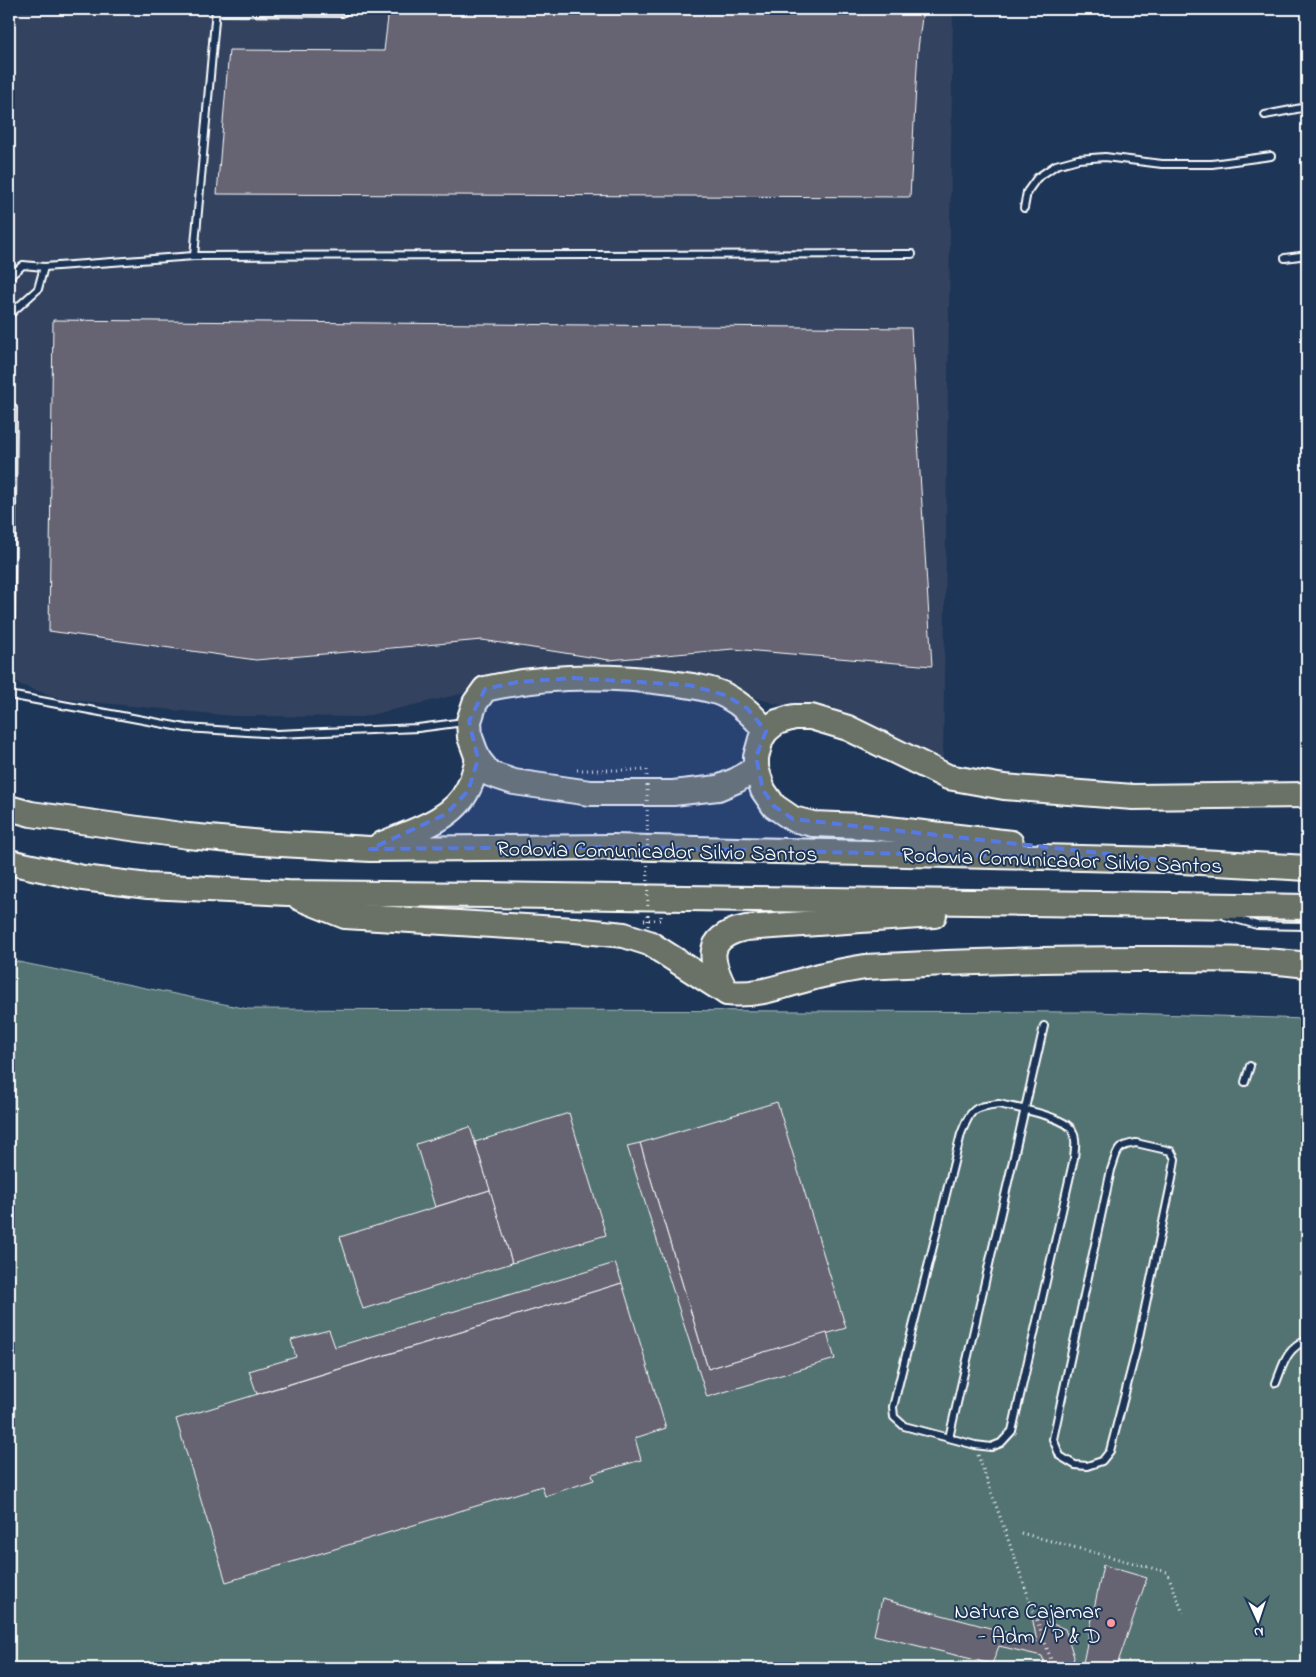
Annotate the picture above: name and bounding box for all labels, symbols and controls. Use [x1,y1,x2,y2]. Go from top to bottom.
street label: Rodovia Comunicador Silvio Santos [496,834,818,872]
street label: Rodovia Comunicador Silvio Santos [901,840,1223,884]
north arrow [1234,1594,1284,1644]
place label: Natura Cajamar - Adm / P & D [954,1597,1101,1654]
marker: Natura Cajamar - Adm / P & D [1105,1617,1117,1629]
text: N [1253,1621,1264,1642]

